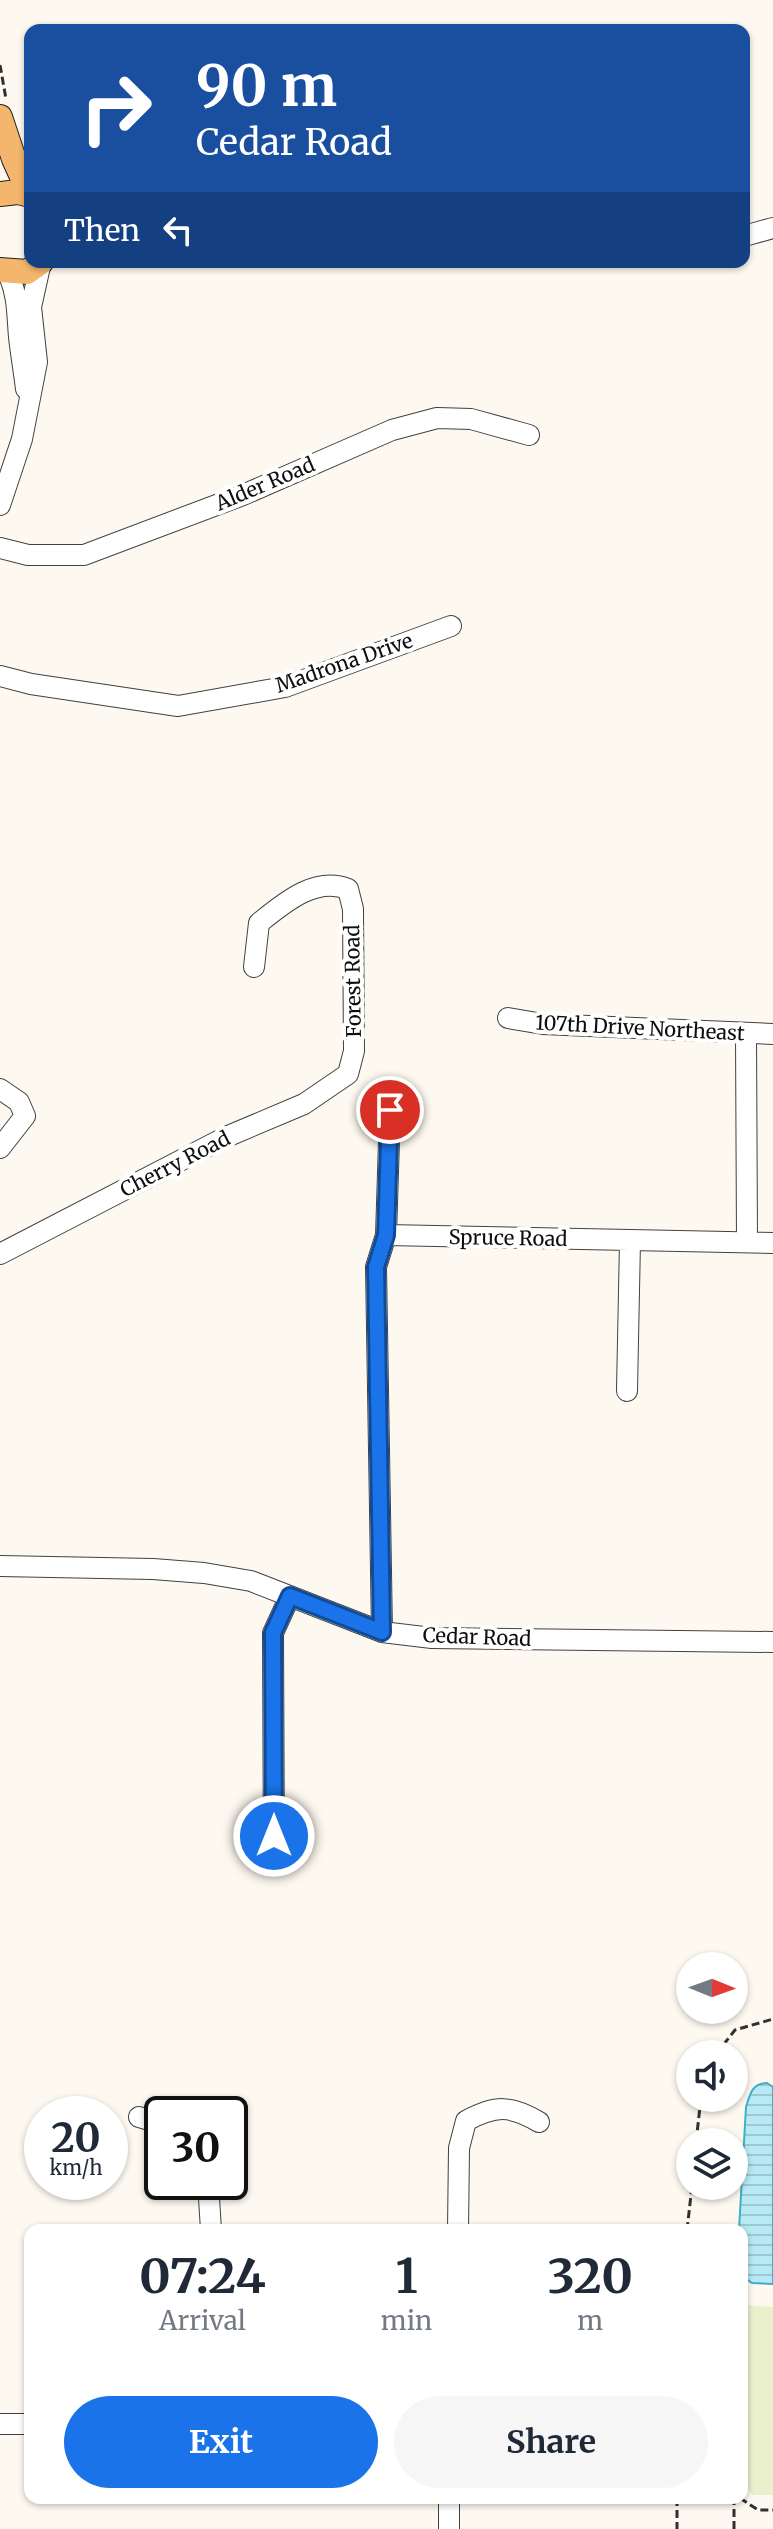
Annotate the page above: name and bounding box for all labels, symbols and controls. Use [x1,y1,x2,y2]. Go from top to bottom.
text: 90 m [196,51,337,121]
icon: right [64,56,168,160]
text: Cedar Road [196,120,392,165]
icon: left [156,208,200,252]
text: Then [64,211,140,249]
street label: Alder Road [210,451,318,516]
street label: Madrona Drive [272,627,416,698]
street label: Forest Road [339,924,366,1038]
street label: 107th Drive Northeast [535,1010,746,1045]
pin [356,1076,424,1144]
icon: arrive [368,1088,412,1132]
street label: Cherry Road [116,1125,234,1202]
street label: Spruce Road [448,1224,568,1251]
street label: Cedar Road [422,1622,532,1651]
position arrow [232,1794,316,1878]
north arrow [676,1952,748,2024]
map controls [676,1952,748,2200]
button: sound [676,2040,748,2112]
speed limit sign: 30 [144,2096,248,2200]
text: 20 [51,2113,101,2163]
button: layers [676,2128,748,2200]
text: km/h [50,2155,102,2180]
text: 07:24 [139,2246,266,2306]
text: 1 [395,2246,418,2306]
text: 320 [547,2246,633,2306]
text: Arrival [159,2304,246,2337]
text: min [381,2304,432,2337]
text: m [577,2304,603,2337]
button: Exit [64,2396,378,2488]
button: Share [394,2396,708,2488]

